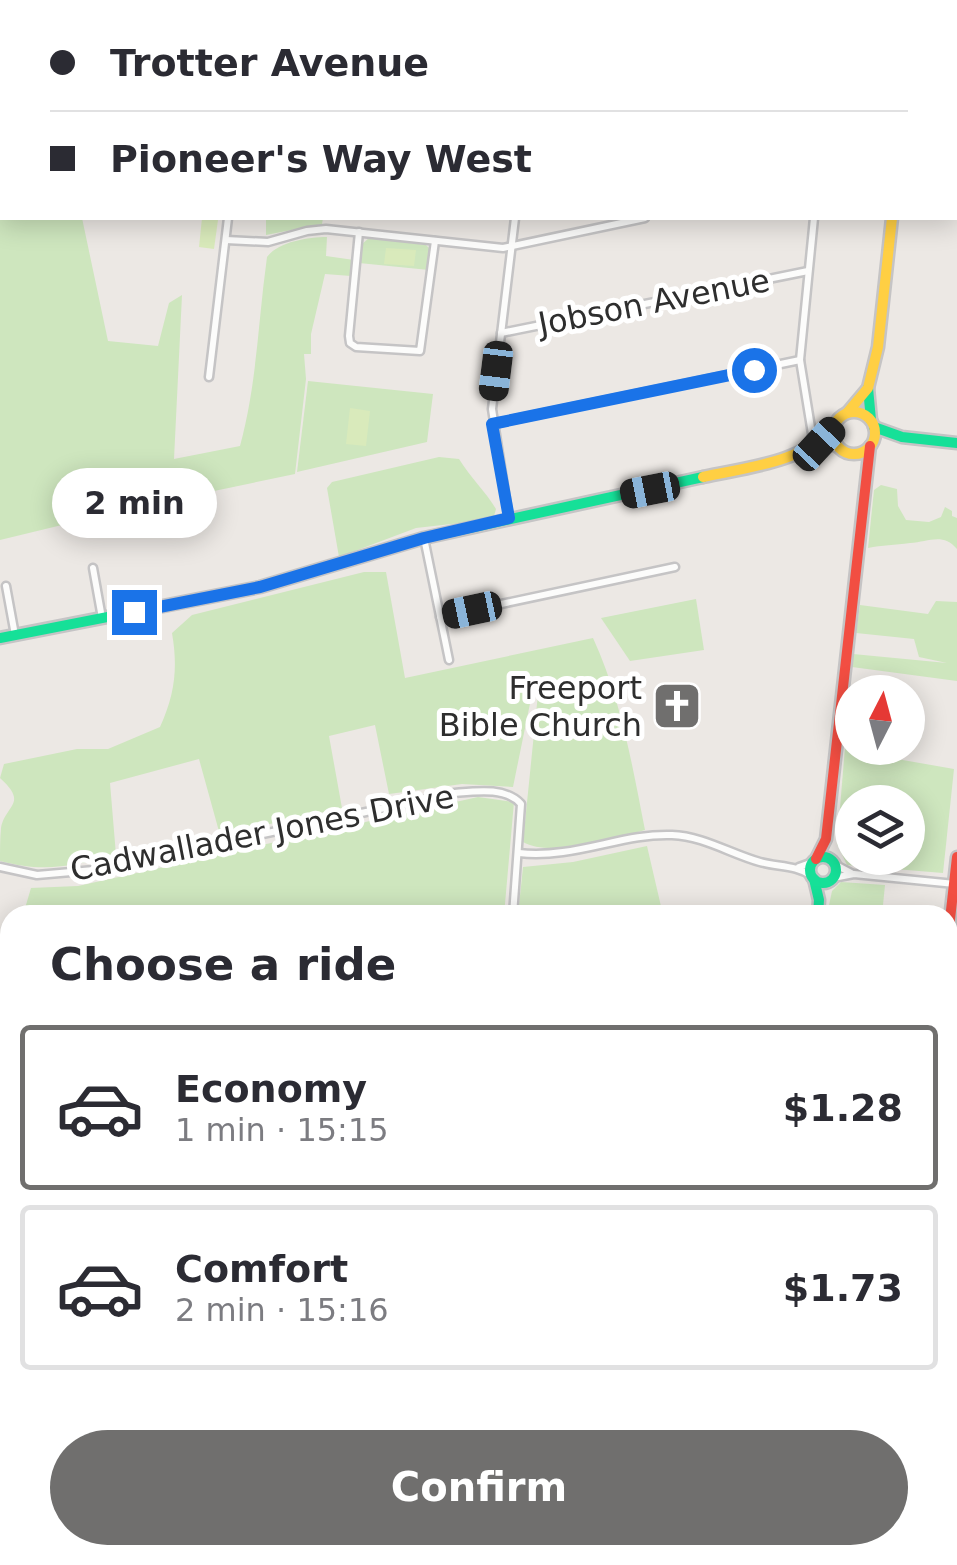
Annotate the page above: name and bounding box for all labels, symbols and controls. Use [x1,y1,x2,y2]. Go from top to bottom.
text: Trotter Avenue [110,41,429,85]
text: Pioneer's Way West [110,137,532,181]
street label: Jobson Avenue [533,261,773,343]
car [477,339,515,403]
route start [732,348,777,393]
car [788,412,850,476]
callout: 2 min [52,467,216,537]
car [618,470,682,510]
text: 2 min [84,484,185,522]
car [440,589,504,631]
route end [112,590,157,635]
place label: Freeport Bible Church [439,669,642,744]
north arrow [835,675,925,765]
map controls [835,675,925,875]
church icon: Freeport Bible Church [651,680,703,732]
street label: Cadwallader Jones Drive [67,777,457,889]
button: layers [835,785,925,875]
text: Choose a ride [50,938,396,991]
icon: car [55,1063,145,1153]
text: Economy [175,1067,367,1111]
text: $1.28 [783,1086,903,1130]
text: 1 min · 15:15 [175,1111,389,1149]
icon: car [55,1243,145,1333]
text: Comfort [175,1247,348,1291]
text: $1.73 [783,1266,903,1310]
text: 2 min · 15:16 [175,1291,389,1329]
button: Confirm [50,1430,908,1545]

